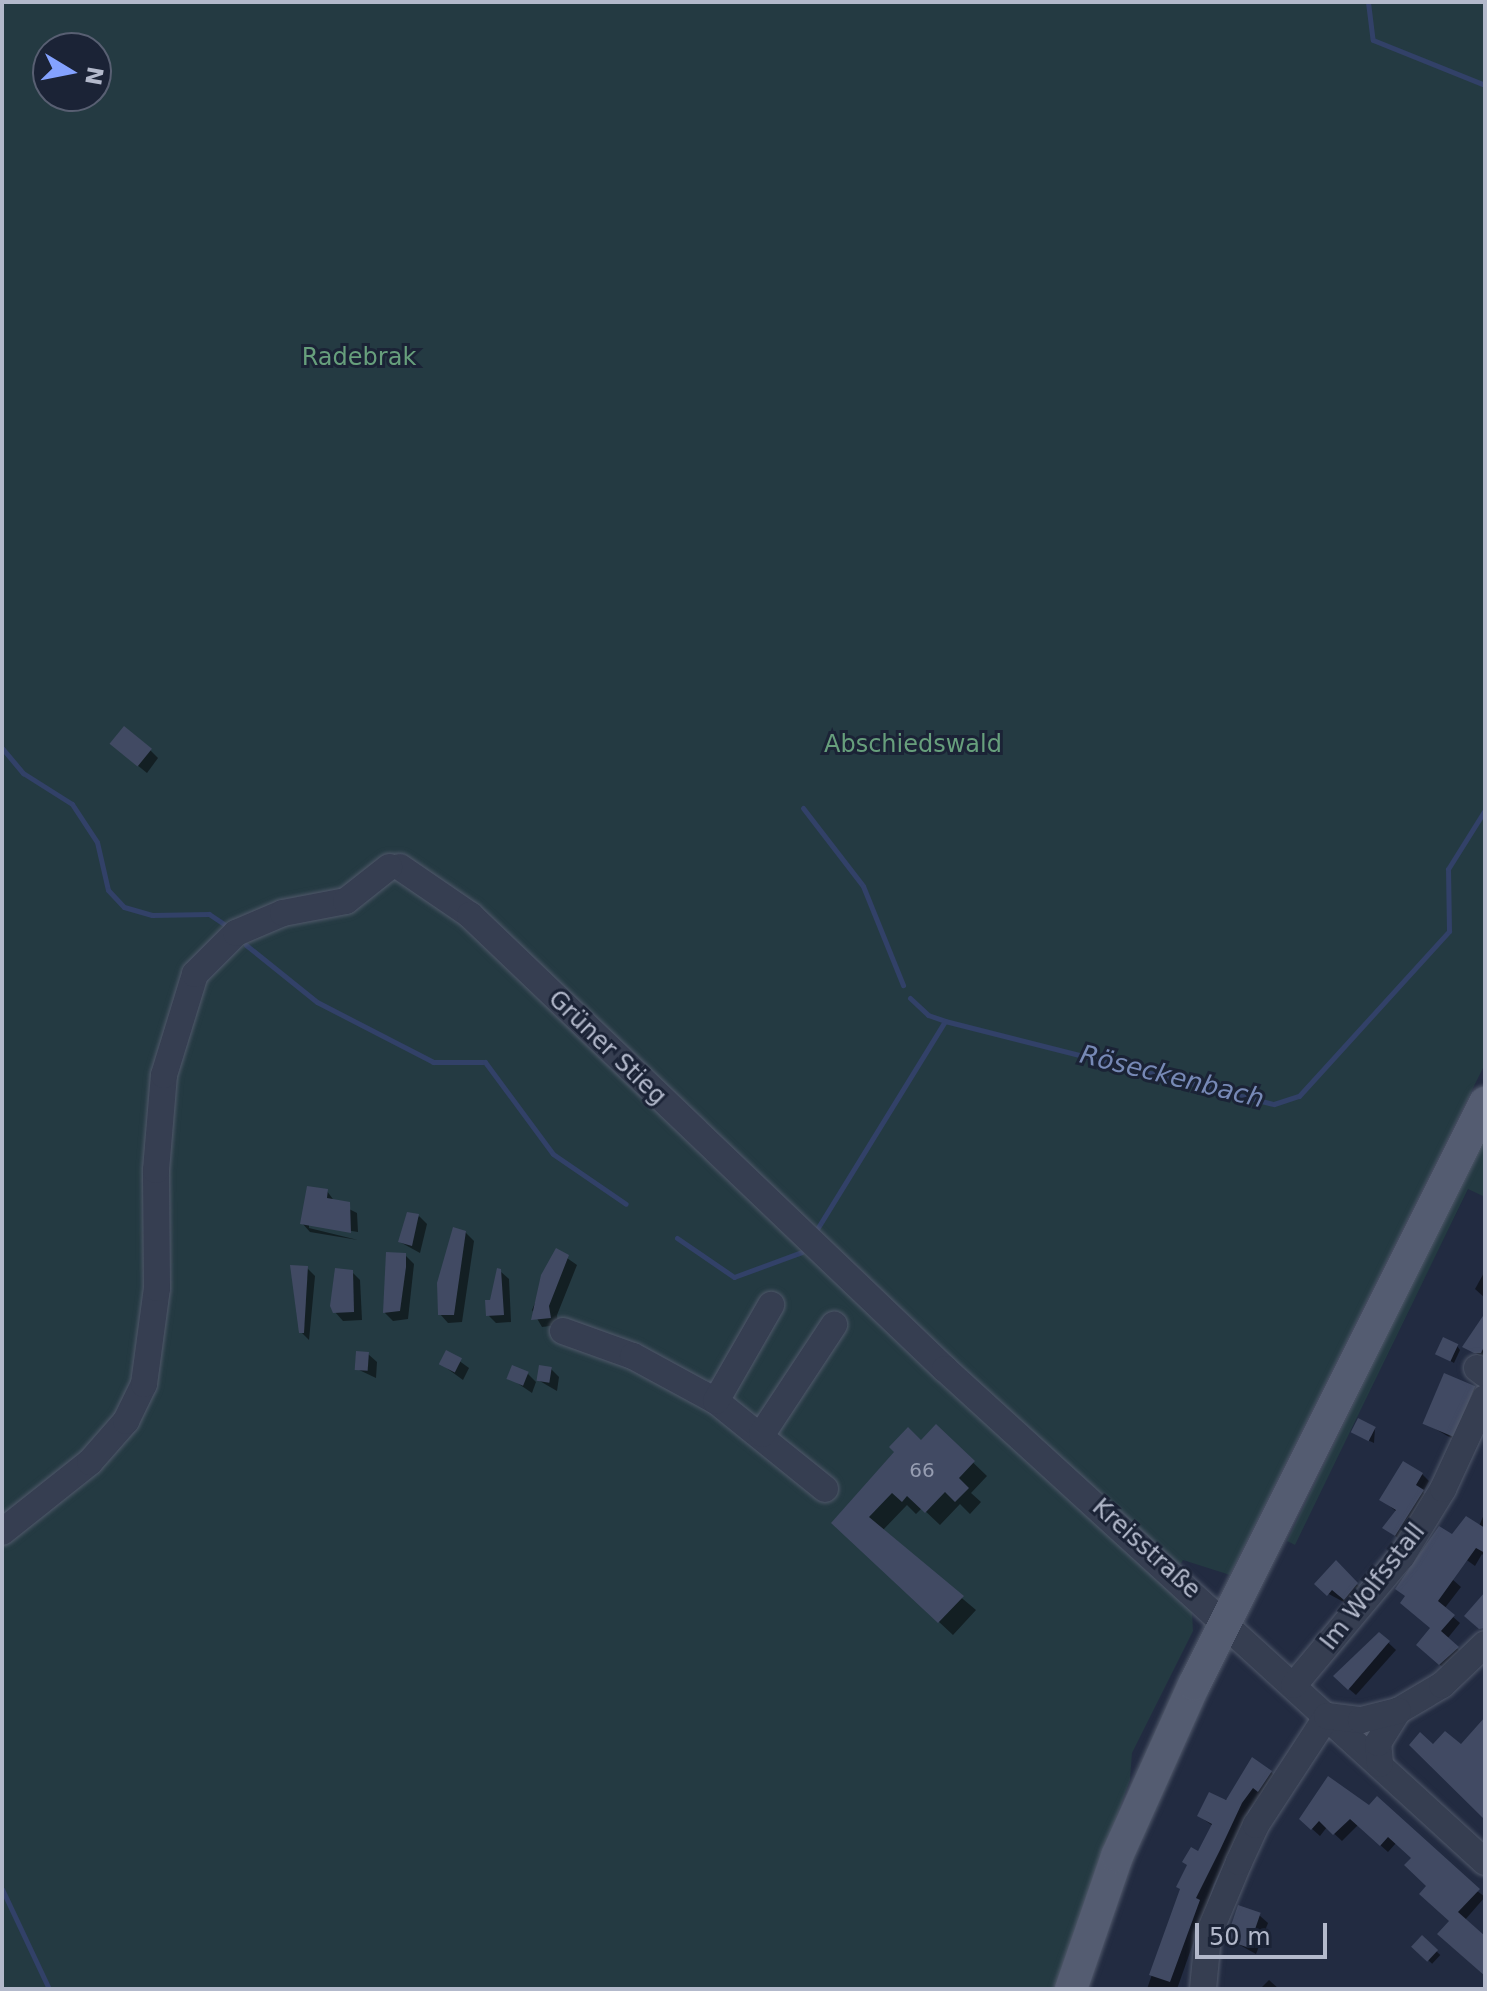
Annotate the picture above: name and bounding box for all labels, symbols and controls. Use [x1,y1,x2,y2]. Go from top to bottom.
north arrow [32,32,112,112]
text: N [80,65,108,87]
park label: Radebrak [302,344,416,372]
park label: Abschiedswald [824,731,1002,759]
street label: Grüner Stieg [542,985,672,1111]
water label: Röseckenbach [1077,1039,1267,1115]
house number: 66 [909,1458,935,1482]
street label: Kreisstraße [1086,1493,1206,1605]
street label: Im Wolfsstall [1315,1518,1431,1656]
scale bar [1199,1907,1331,1957]
text: 50 m [1209,1923,1271,1951]

